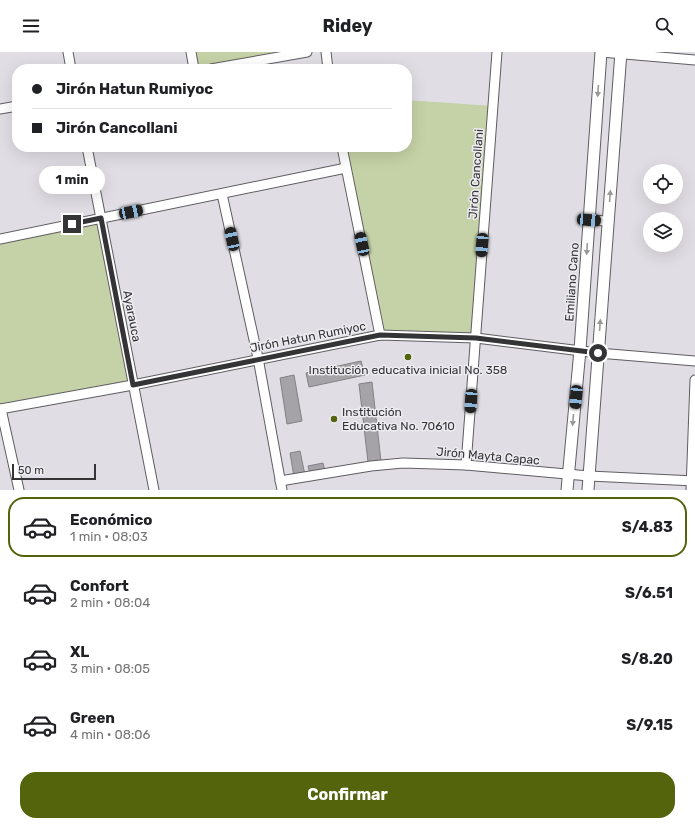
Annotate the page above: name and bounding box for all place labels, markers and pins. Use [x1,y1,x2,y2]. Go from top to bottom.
marker: Institución educativa inicial No. 358 [403,352,413,362]
place label: Institución educativa inicial No. 358 [309,363,507,377]
place label: Institución Educativa No. 70610 [342,405,455,433]
marker: Institución Educativa No. 70610 [329,414,339,424]

